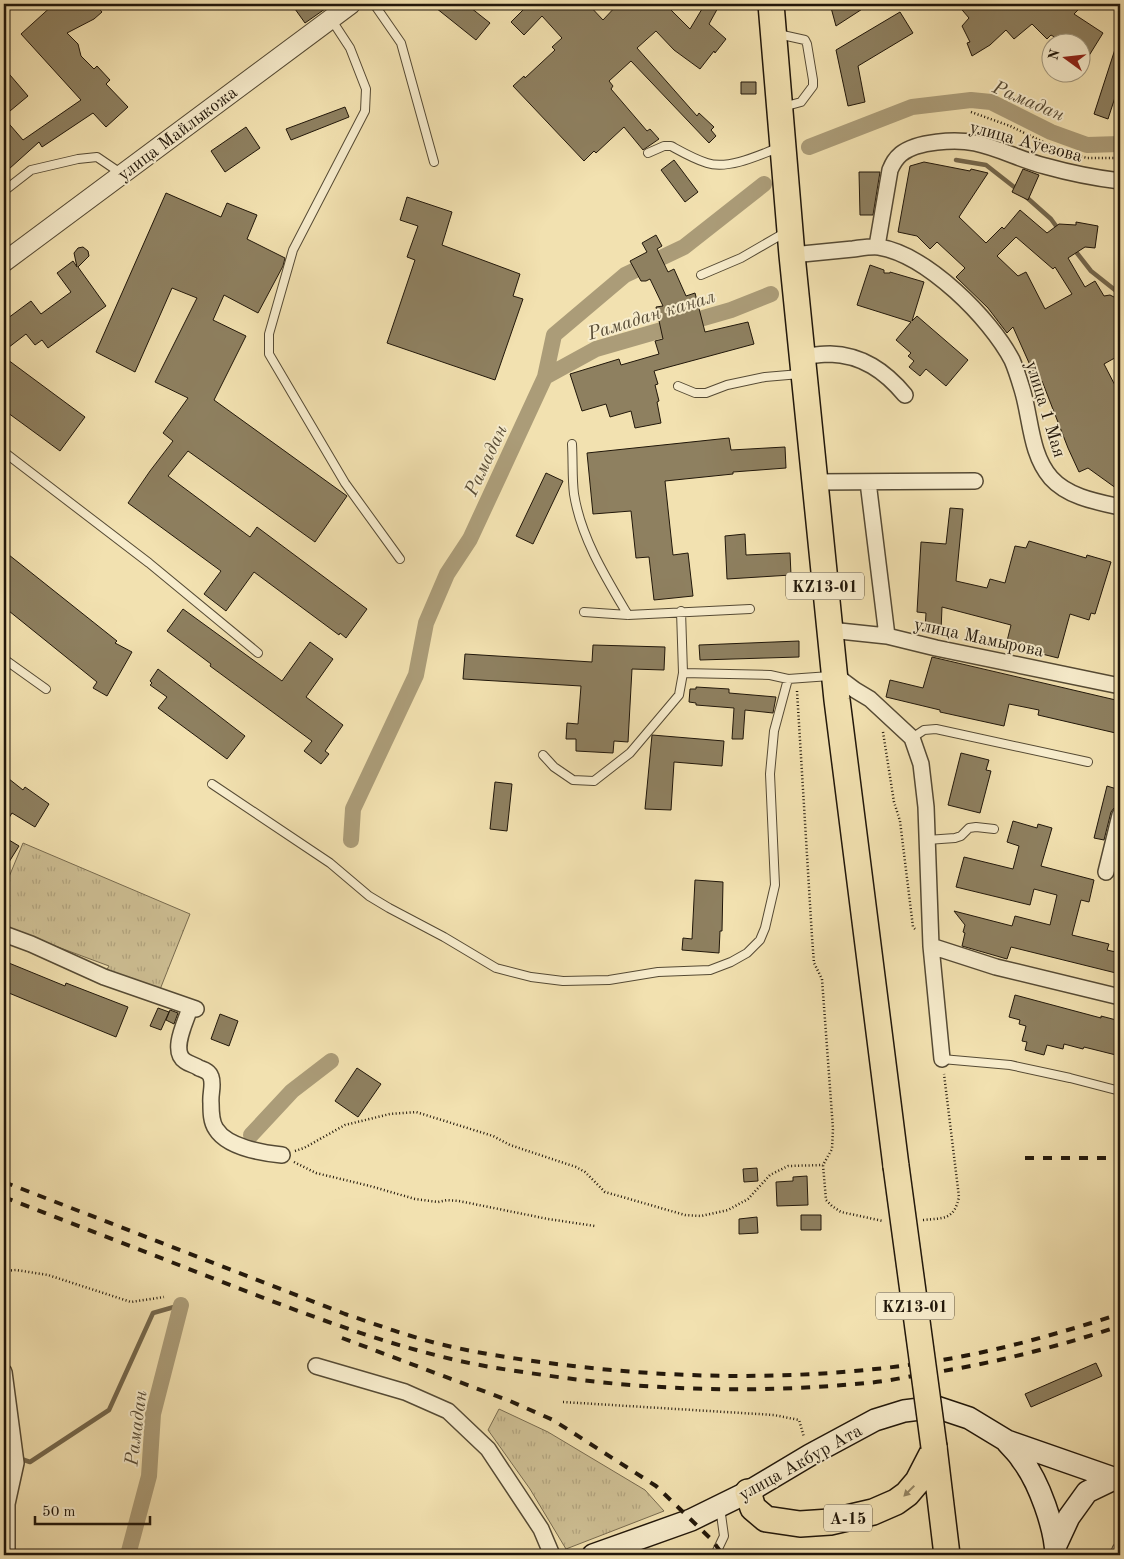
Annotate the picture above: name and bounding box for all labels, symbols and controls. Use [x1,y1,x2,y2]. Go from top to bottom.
north arrow [1042,32,1092,82]
text: N [1046,48,1063,62]
water label: Рамадан [988,78,1067,126]
street label: улица Майлыкожа [114,83,241,184]
street label: улица Ауезова [967,118,1084,166]
water label: Рамадан канал [585,288,718,345]
street label: улица 1 Мая [1022,359,1068,460]
water label: Рамадан [462,422,512,500]
road number: KZ13-01 [786,572,864,600]
street label: улица Мамырова [912,615,1045,661]
road number: KZ13-01 [876,1292,954,1320]
water label: Рамадан [123,1389,152,1468]
street label: улица Акбур Ата [736,1422,865,1504]
one-way arrow [903,1485,915,1497]
scale bar [35,1494,150,1526]
text: 50 m [42,1505,76,1520]
road number: A-15 [824,1505,872,1532]

